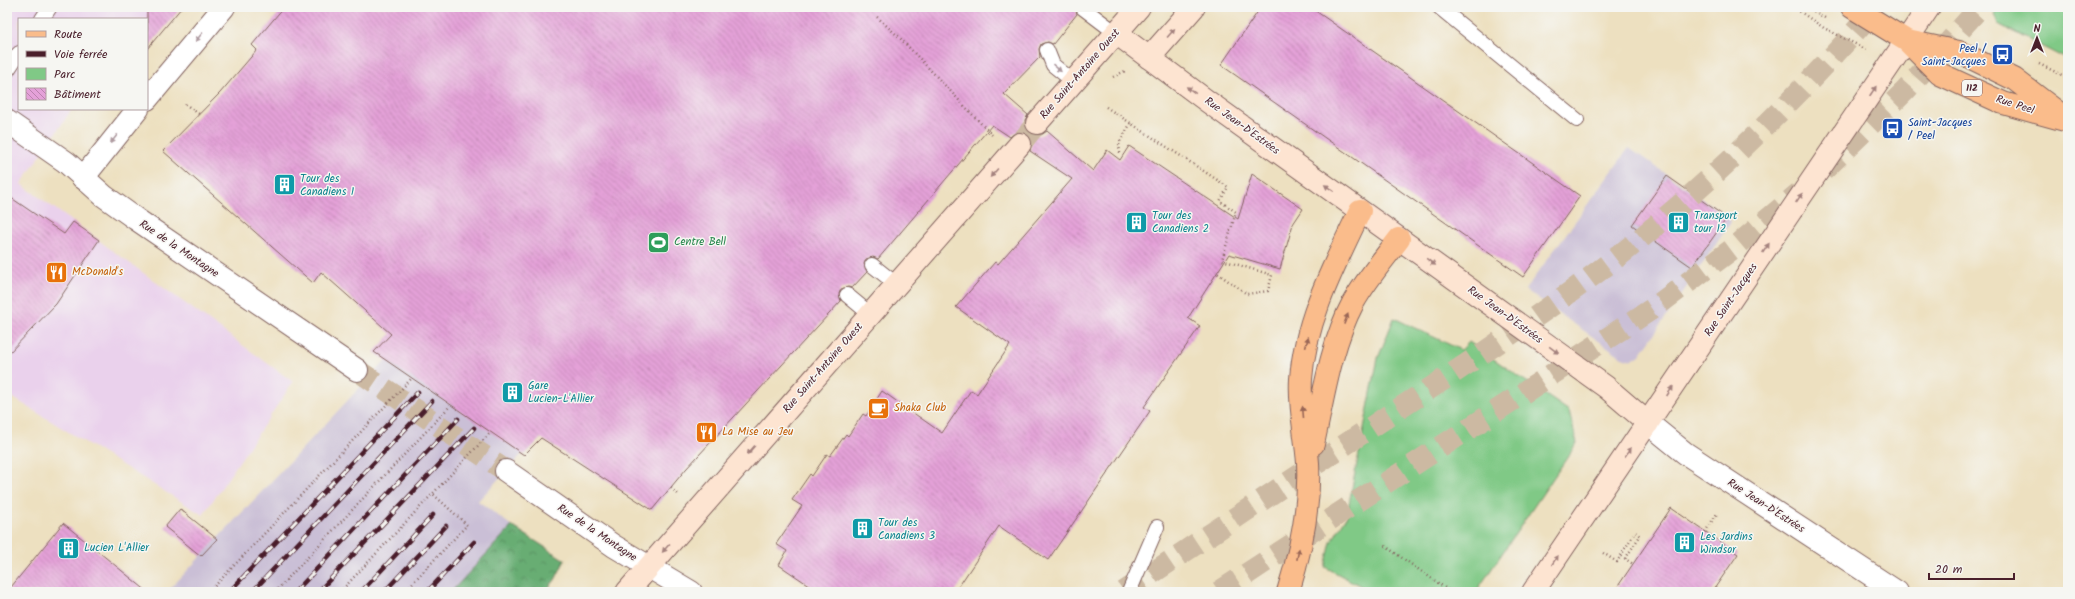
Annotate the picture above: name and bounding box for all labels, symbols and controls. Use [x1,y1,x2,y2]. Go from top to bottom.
legend [18,18,148,110]
north arrow [2017,18,2057,58]
text: N [2034,20,2041,38]
street label: Rue Saint-Antoine Ouest [1035,24,1125,123]
text: Route [54,25,83,44]
one-way arrow [1167,27,1176,38]
one-way arrow [194,32,203,42]
place label: Peel / Saint-Jacques [1922,40,1987,71]
bus stop icon: Peel / Saint-Jacques [1989,42,2015,68]
text: Voie ferrée [54,45,108,64]
one-way arrow [1052,64,1063,73]
text: Parc [54,65,75,84]
road number: 112 [1962,80,1982,96]
text: Bâtiment [54,85,101,104]
one-way arrow [1185,85,1196,94]
one-way arrow [1869,85,1877,96]
street label: Rue Peel [1993,90,2037,120]
street label: Rue Jean-D'Estrées [1201,92,1284,160]
place label: Saint-Jacques / Peel [1908,114,1972,145]
bus stop icon: Saint-Jacques / Peel [1880,116,1906,142]
one-way arrow [109,134,118,145]
one-way arrow [989,168,998,178]
place label: Tour des Canadiens 1 [300,170,354,201]
building icon: Tour des Canadiens 1 [271,172,297,198]
one-way arrow [1323,184,1334,192]
one-way arrow [1795,193,1803,203]
place label: Tour des Canadiens 2 [1152,207,1209,238]
place label: Transport tour 12 [1694,207,1738,238]
building icon: Tour des Canadiens 2 [1124,209,1150,235]
building icon: Transport tour 12 [1666,209,1692,235]
street label: Rue de la Montagne [135,215,223,283]
sports icon: Centre Bell [646,229,672,255]
place label: Centre Bell [674,233,726,251]
one-way arrow [1762,243,1770,253]
one-way arrow [1426,258,1436,266]
restaurant icon: McDonald's [43,259,69,285]
street label: Rue Saint-Jacques [1700,259,1762,340]
place label: McDonald's [72,263,123,281]
street label: Rue Jean-D'Estrées [1464,281,1547,349]
one-way arrow [1343,314,1349,325]
street label: Rue Saint-Antoine Ouest [778,318,868,417]
one-way arrow [1305,336,1311,348]
one-way arrow [1549,346,1560,354]
place label: Gare Lucien-L'Allier [528,377,595,408]
building icon: Gare Lucien-L'Allier [500,379,526,405]
one-way arrow [1666,386,1674,396]
cafe icon: Shaka Club [865,395,891,421]
place label: Shaka Club [894,399,946,417]
one-way arrow [1300,405,1307,418]
restaurant icon: La Mise au Jeu [694,419,720,445]
place label: La Mise au Jeu [722,423,794,441]
one-way arrow [747,444,756,455]
one-way arrow [1624,447,1632,457]
street label: Rue Jean-D'Estrées [1724,474,1809,538]
street label: Rue de la Montagne [553,499,641,567]
place label: Tour des Canadiens 3 [878,514,935,545]
building icon: Tour des Canadiens 3 [849,516,875,542]
place label: Les Jardins Windsor [1700,528,1753,559]
building icon: Les Jardins Windsor [1672,530,1698,556]
building icon: Lucien L'Allier [55,535,81,561]
place label: Lucien L'Allier [84,539,150,557]
one-way arrow [661,543,671,553]
one-way arrow [1296,548,1302,560]
one-way arrow [1551,554,1559,565]
scale bar [1929,555,2014,581]
text: 20 m [1935,560,1963,579]

